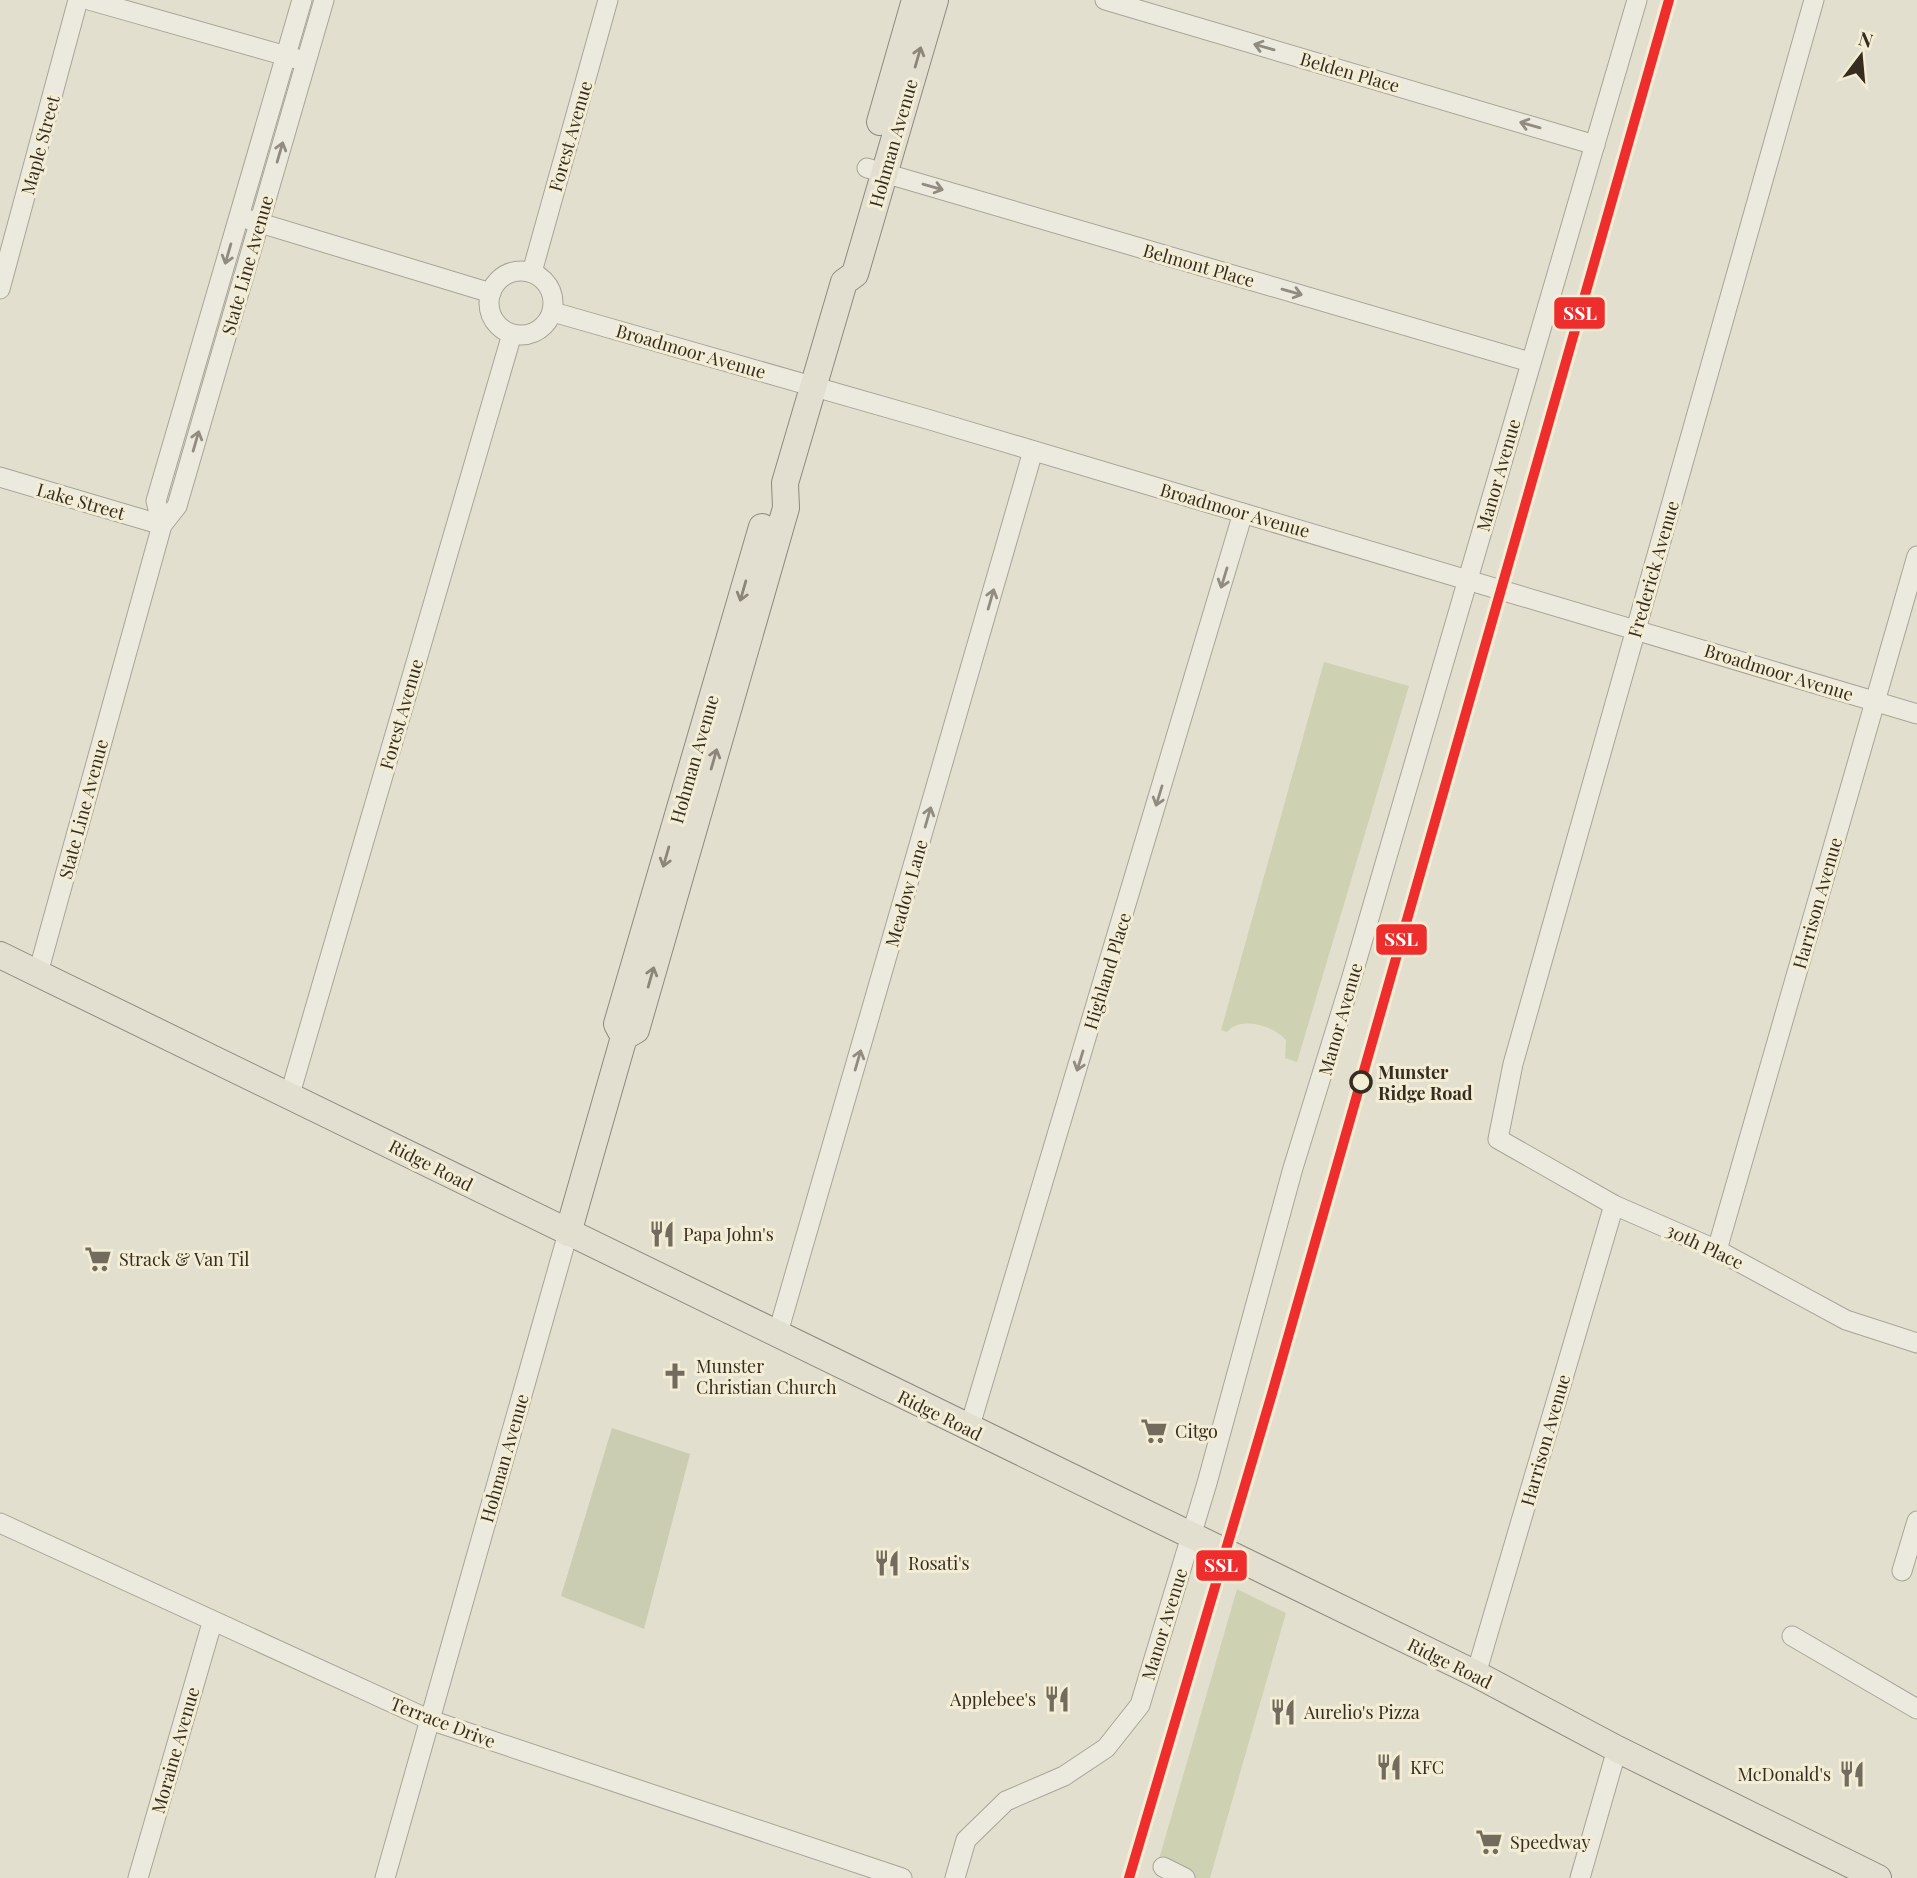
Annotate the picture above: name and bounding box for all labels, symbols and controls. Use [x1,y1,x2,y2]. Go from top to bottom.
north arrow [1826,21,1896,91]
text: N [1856,24,1876,53]
one-way arrow [1254,40,1276,53]
one-way arrow [913,46,926,68]
street label: Belden Place [1297,46,1403,98]
street label: Hohman Avenue [863,76,923,210]
street label: Forest Avenue [543,78,597,194]
street label: Maple Street [15,92,65,197]
one-way arrow [1519,118,1541,131]
one-way arrow [274,141,287,163]
one-way arrow [921,182,943,195]
street label: State Line Avenue [216,192,278,338]
street label: Belmont Place [1140,238,1258,292]
one-way arrow [221,242,234,264]
one-way arrow [1281,287,1303,300]
line badge: SSL [1553,296,1606,330]
text: SSL [1563,299,1597,325]
street label: Broadmoor Avenue [613,318,769,384]
street label: Manor Avenue [1470,416,1526,534]
one-way arrow [191,430,204,452]
street label: Lake Street [34,477,129,525]
street label: Broadmoor Avenue [1157,477,1313,543]
street label: Frederick Avenue [1622,498,1684,640]
one-way arrow [1216,567,1229,589]
one-way arrow [736,579,749,602]
one-way arrow [985,588,998,610]
street label: Broadmoor Avenue [1702,638,1856,706]
street label: Forest Avenue [374,656,428,772]
street label: Hohman Avenue [664,692,724,826]
street label: State Line Avenue [53,736,113,882]
one-way arrow [708,748,721,770]
one-way arrow [1151,785,1164,807]
one-way arrow [922,807,935,829]
street label: Harrison Avenue [1787,834,1847,972]
street label: Meadow Lane [879,836,933,950]
one-way arrow [658,845,671,867]
street label: Highland Place [1078,910,1136,1032]
line badge: SSL [1375,923,1428,956]
text: SSL [1384,925,1418,951]
street label: Manor Avenue [1312,960,1368,1078]
one-way arrow [645,966,658,988]
one-way arrow [852,1049,865,1071]
one-way arrow [1072,1050,1085,1072]
place label: Munster Ridge Road [1378,1060,1473,1105]
marker: Munster Ridge Road [1350,1071,1372,1093]
street label: Ridge Road [385,1134,478,1197]
street label: 30th Place [1662,1218,1748,1274]
restaurant icon: Papa John's [647,1219,677,1249]
place label: Papa John's [683,1222,774,1246]
supermarket icon: Strack & Van Til [83,1244,113,1274]
place label: Strack & Van Til [119,1247,250,1271]
place label: Munster Christian Church [696,1354,837,1399]
church icon: Munster Christian Church [660,1361,690,1391]
street label: Harrison Avenue [1515,1371,1575,1509]
street label: Ridge Road [894,1384,987,1446]
street label: Hohman Avenue [474,1391,534,1525]
supermarket icon: Citgo [1139,1416,1169,1446]
place label: Citgo [1175,1419,1218,1443]
restaurant icon: Rosati's [872,1548,902,1578]
line badge: SSL [1195,1549,1248,1582]
place label: Rosati's [908,1551,970,1575]
text: SSL [1204,1551,1238,1577]
street label: Manor Avenue [1136,1565,1192,1683]
street label: Ridge Road [1404,1632,1497,1694]
street label: Moraine Avenue [145,1684,205,1816]
restaurant icon: Applebee's [1042,1684,1072,1714]
place label: Applebee's [949,1687,1036,1711]
street label: Terrace Drive [387,1691,499,1753]
restaurant icon: Aurelio's Pizza [1268,1697,1298,1727]
place label: Aurelio's Pizza [1303,1700,1420,1724]
restaurant icon: KFC [1374,1752,1404,1782]
place label: KFC [1410,1755,1444,1779]
restaurant icon: McDonald's [1837,1759,1867,1789]
place label: McDonald's [1737,1762,1831,1786]
supermarket icon: Speedway [1474,1827,1504,1857]
place label: Speedway [1510,1830,1591,1854]

